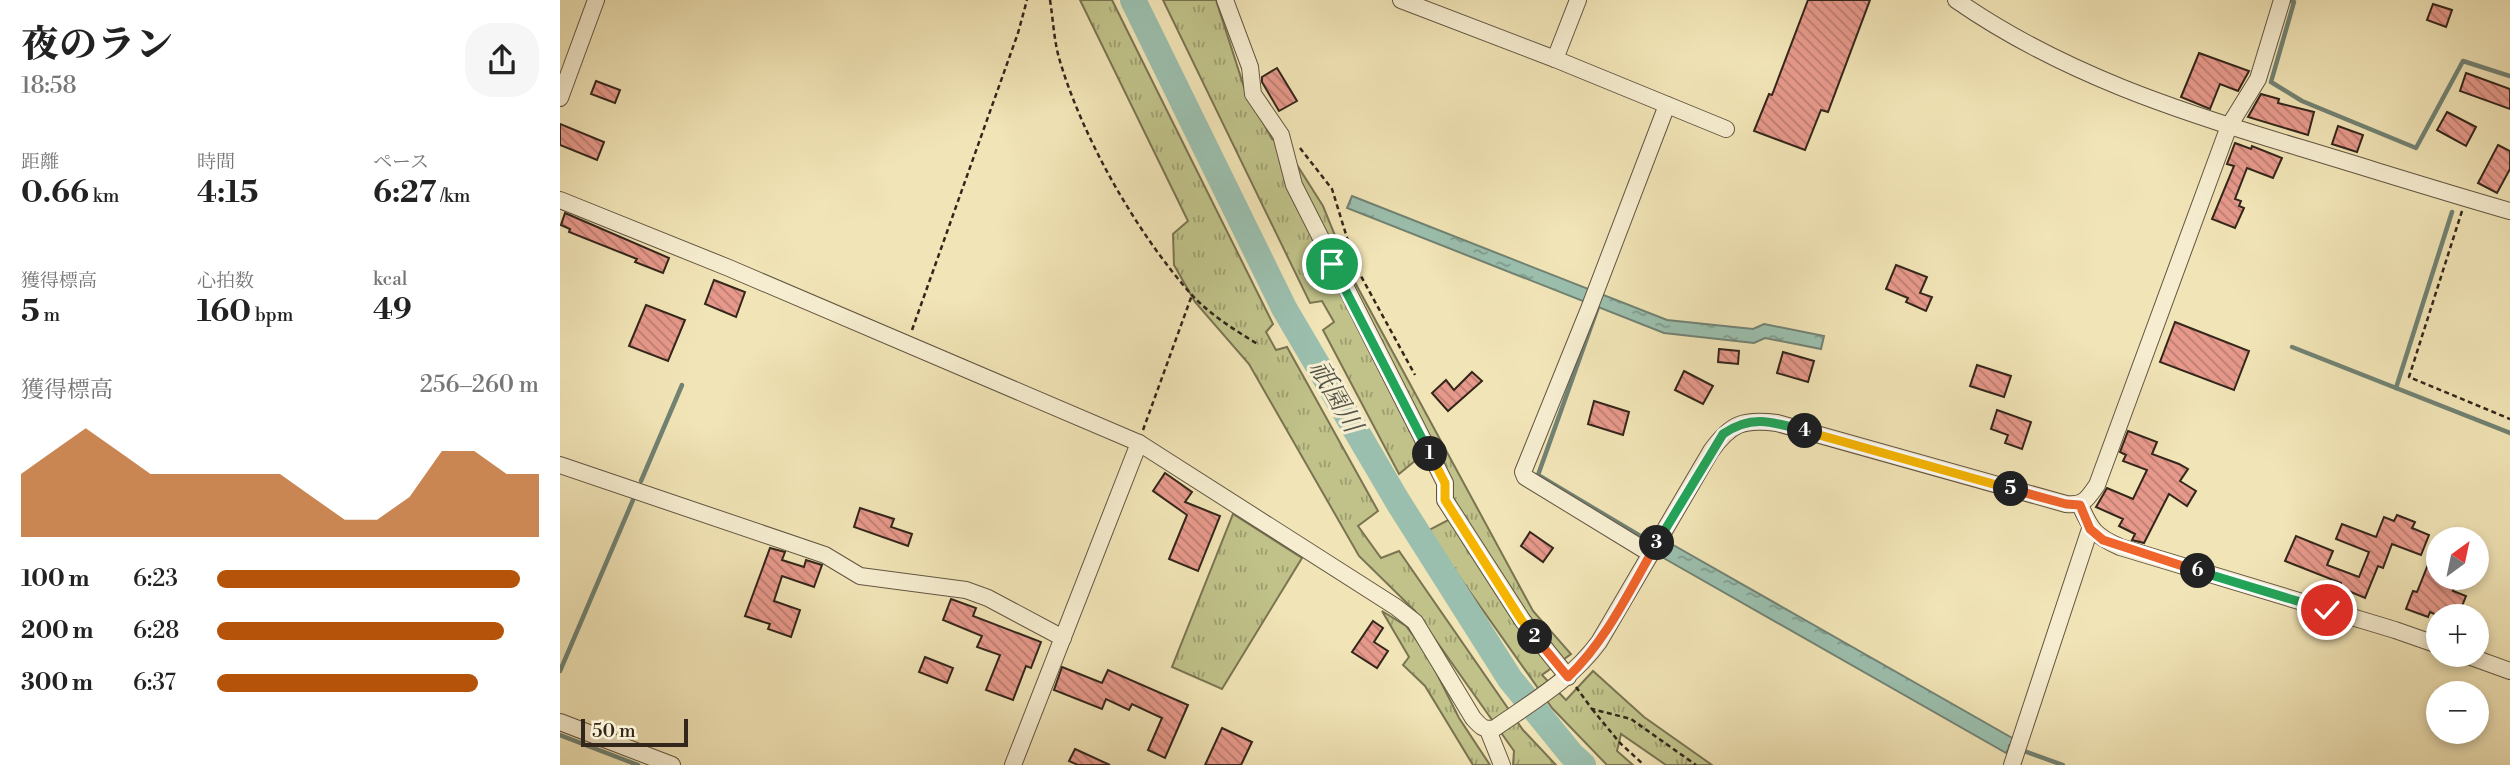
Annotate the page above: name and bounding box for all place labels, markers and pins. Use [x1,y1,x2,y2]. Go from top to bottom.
pin [1302,234,1362,294]
pin: 4 [1788,414,1822,448]
pin: 1 [1412,436,1448,472]
pin: 5 [1994,472,2028,506]
pin: 3 [1640,526,1674,560]
pin: 6 [2180,554,2216,588]
pin [2297,580,2357,640]
pin: 2 [1518,620,1552,654]

